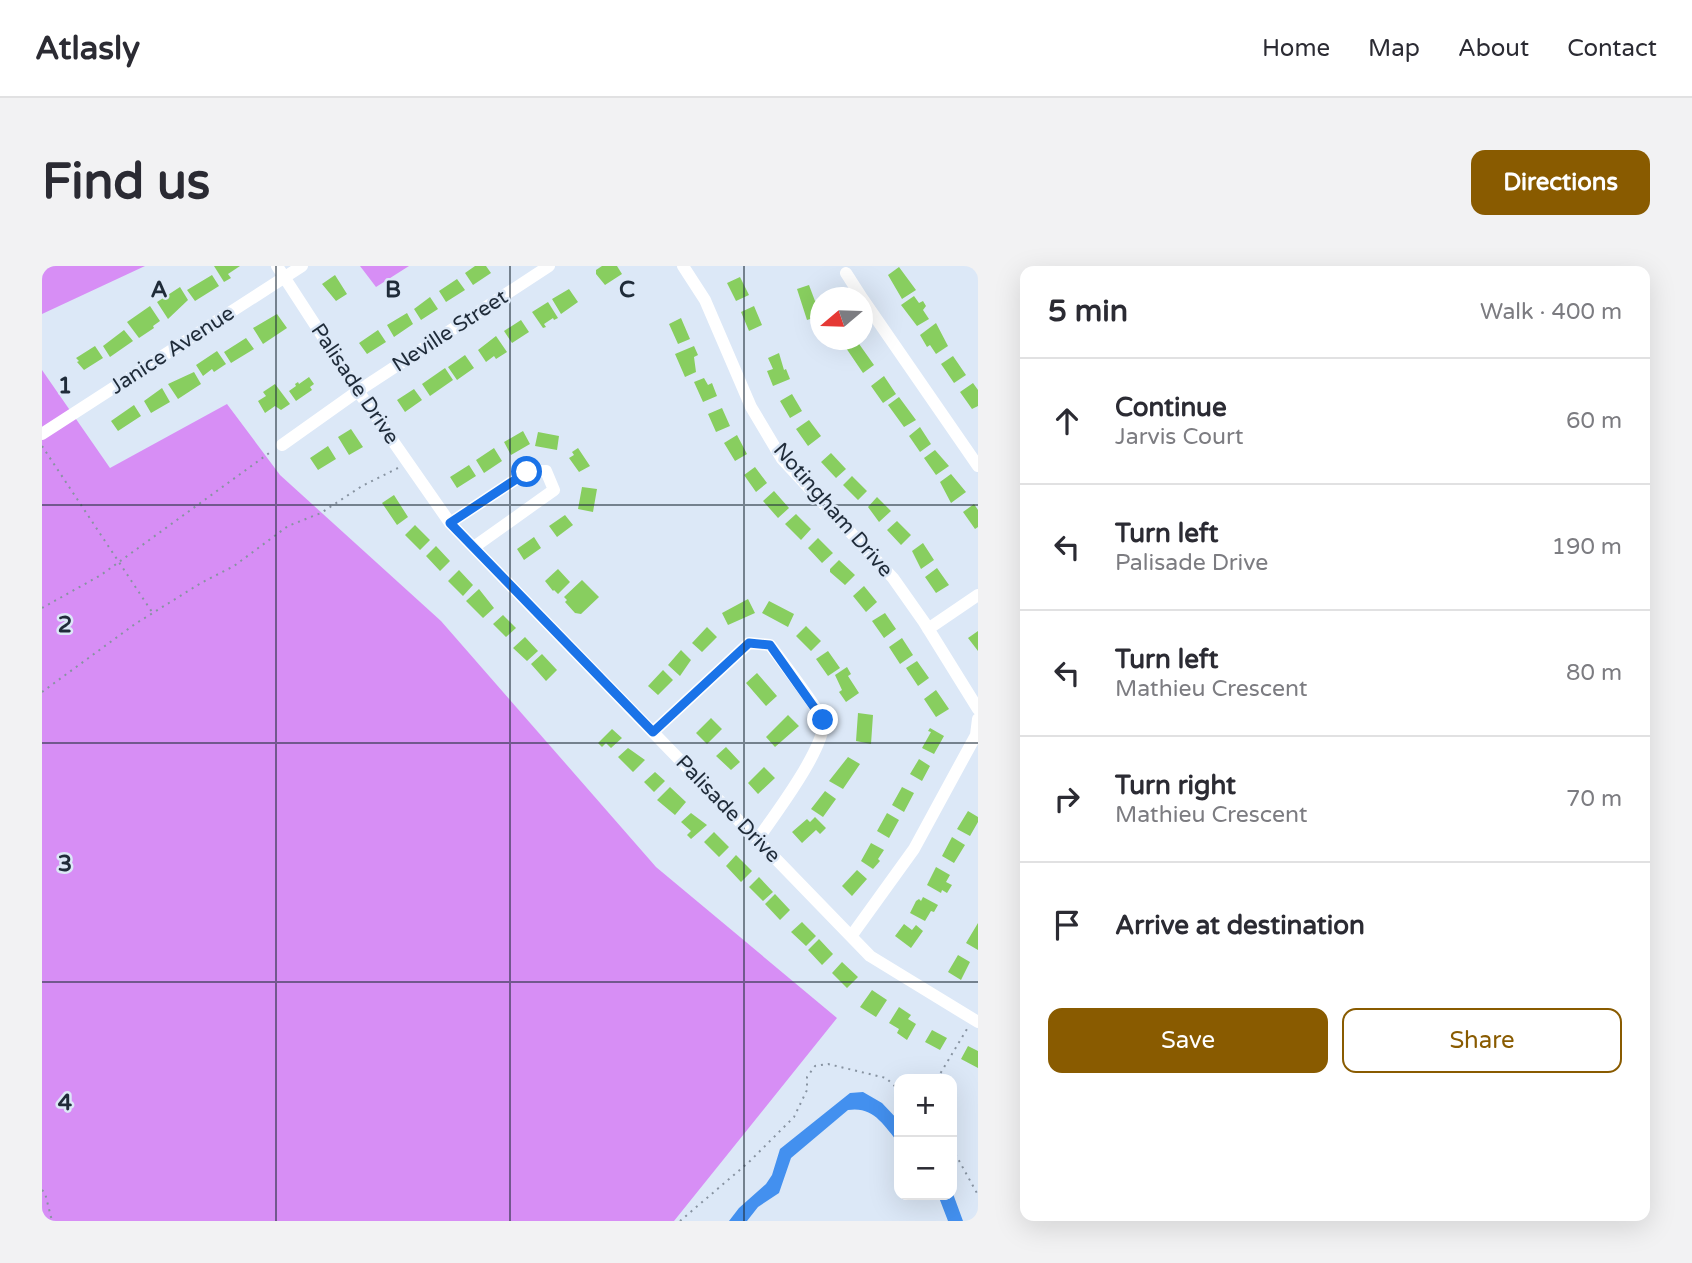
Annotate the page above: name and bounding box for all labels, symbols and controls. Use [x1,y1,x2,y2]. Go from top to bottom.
text: Atlasly [35,29,140,68]
text: Home [1262,34,1330,63]
text: Map [1368,34,1420,63]
text: About [1458,34,1529,63]
text: Contact [1567,34,1657,63]
button: Directions [1471,150,1650,215]
text: Find us [42,153,210,212]
text: A [150,276,168,304]
text: B [385,276,401,304]
text: C [619,276,635,304]
street label: Neville Street [388,284,512,378]
north arrow [810,287,873,350]
text: 5 min [1048,293,1128,330]
text: Walk · 400 m [1480,298,1622,326]
street label: Janice Avenue [105,300,239,399]
street label: Palisade Drive [305,319,405,449]
text: 1 [58,372,72,400]
text: Continue [1115,392,1227,423]
icon: ahead [1048,402,1086,440]
text: 60 m [1566,407,1622,435]
text: Jarvis Court [1115,423,1244,451]
street label: Notingham Drive [768,438,898,582]
route start [511,456,542,487]
text: Turn left [1115,518,1218,549]
icon: left [1048,528,1086,566]
text: 190 m [1552,533,1622,561]
text: Palisade Drive [1115,549,1268,577]
text: 2 [58,611,72,639]
text: Turn left [1115,644,1218,675]
icon: left [1048,654,1086,692]
text: 80 m [1566,659,1622,687]
text: Mathieu Crescent [1115,675,1307,703]
route end [807,704,838,735]
street label: Palisade Drive [670,750,786,868]
text: Turn right [1115,770,1236,801]
icon: right [1048,780,1086,818]
text: 70 m [1566,785,1622,813]
text: Mathieu Crescent [1115,801,1307,829]
text: 3 [58,850,72,878]
icon: arrive [1048,906,1086,944]
text: Arrive at destination [1115,910,1365,941]
button: Save [1048,1008,1328,1073]
button: Share [1342,1008,1622,1073]
map controls [894,1074,957,1200]
button: + [894,1074,957,1137]
text: 4 [58,1089,73,1117]
button: − [894,1137,957,1200]

